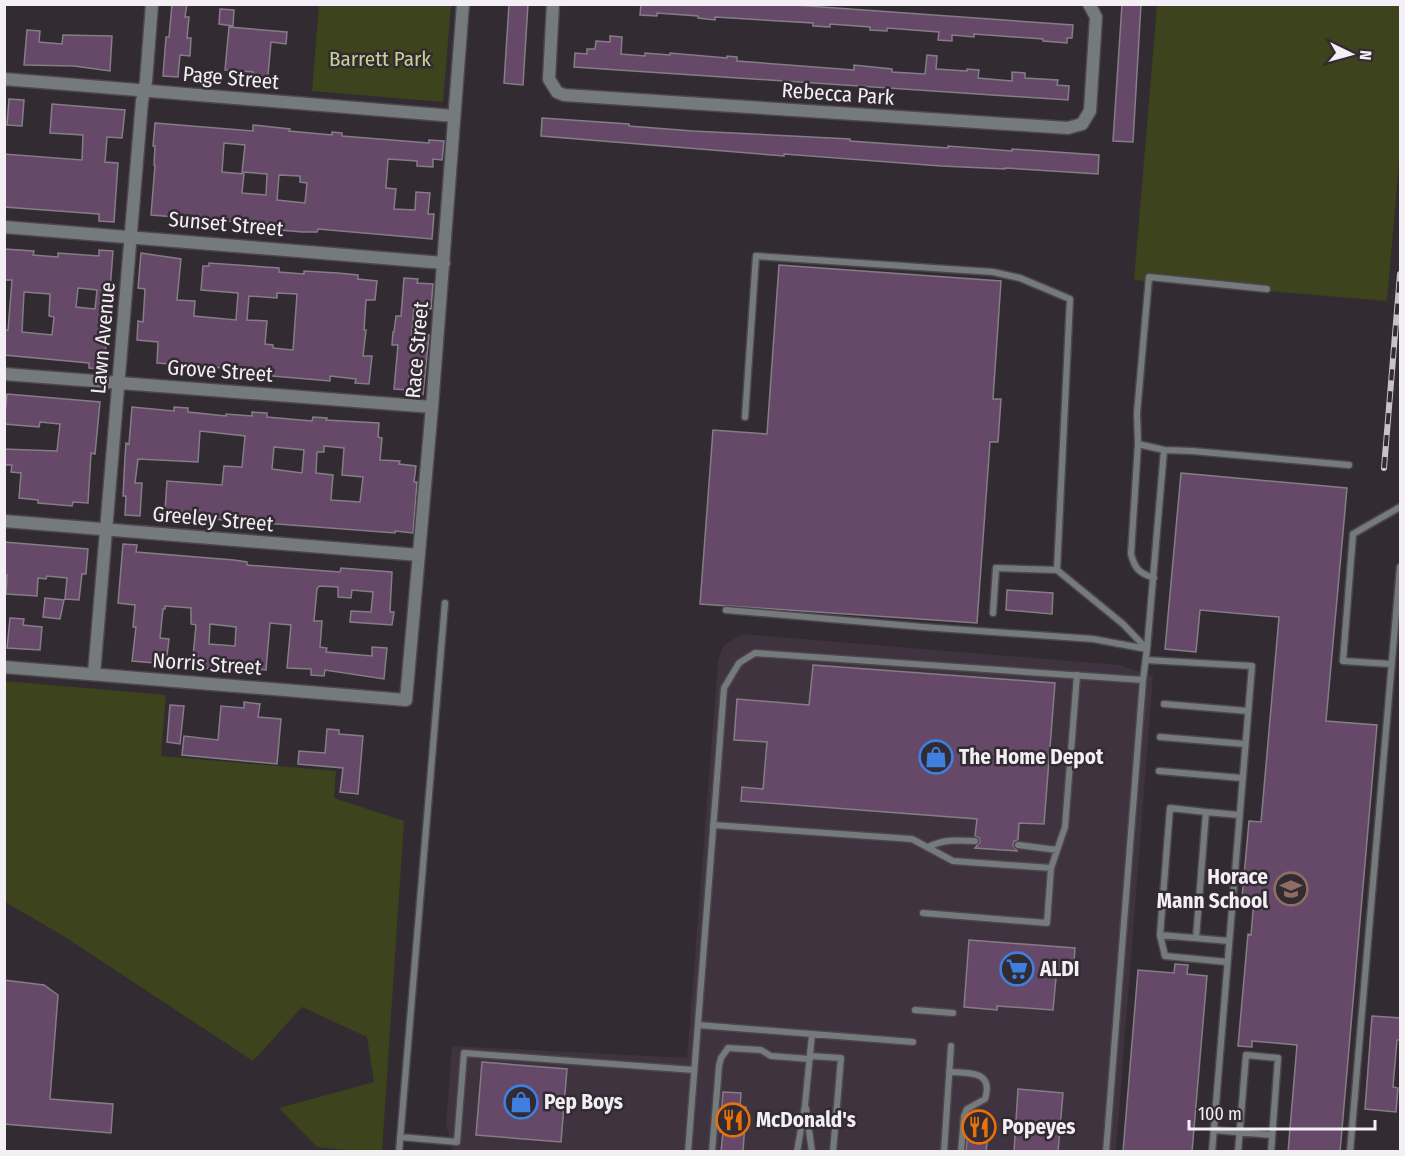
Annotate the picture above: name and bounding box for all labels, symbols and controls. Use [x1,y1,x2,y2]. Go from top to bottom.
north arrow [1321,24,1381,84]
park label: Barrett Park [329,46,431,72]
text: N [1356,50,1375,61]
street label: Page Street [182,61,280,95]
street label: Rebecca Park [781,77,895,111]
street label: Sunset Street [167,206,285,242]
street label: Lawn Avenue [85,281,121,395]
street label: Race Street [400,300,434,399]
street label: Grove Street [166,354,274,388]
street label: Greeley Street [151,501,275,537]
street label: Norris Street [152,647,263,681]
shop icon: The Home Depot [918,739,954,775]
place label: The Home Depot [959,744,1104,770]
place label: Horace Mann School [1157,864,1268,914]
school or university icon: Horace Mann School [1273,871,1309,907]
supermarket icon: ALDI [999,951,1035,987]
place label: ALDI [1039,956,1079,982]
shop icon: Pep Boys [503,1084,539,1120]
place label: Pep Boys [544,1089,623,1115]
scale bar [1189,1093,1375,1131]
restaurant icon: McDonald's [715,1102,751,1138]
text: 100 m [1198,1103,1242,1125]
place label: McDonald's [756,1107,856,1133]
restaurant icon: Popeyes [961,1109,997,1145]
place label: Popeyes [1002,1114,1076,1140]

